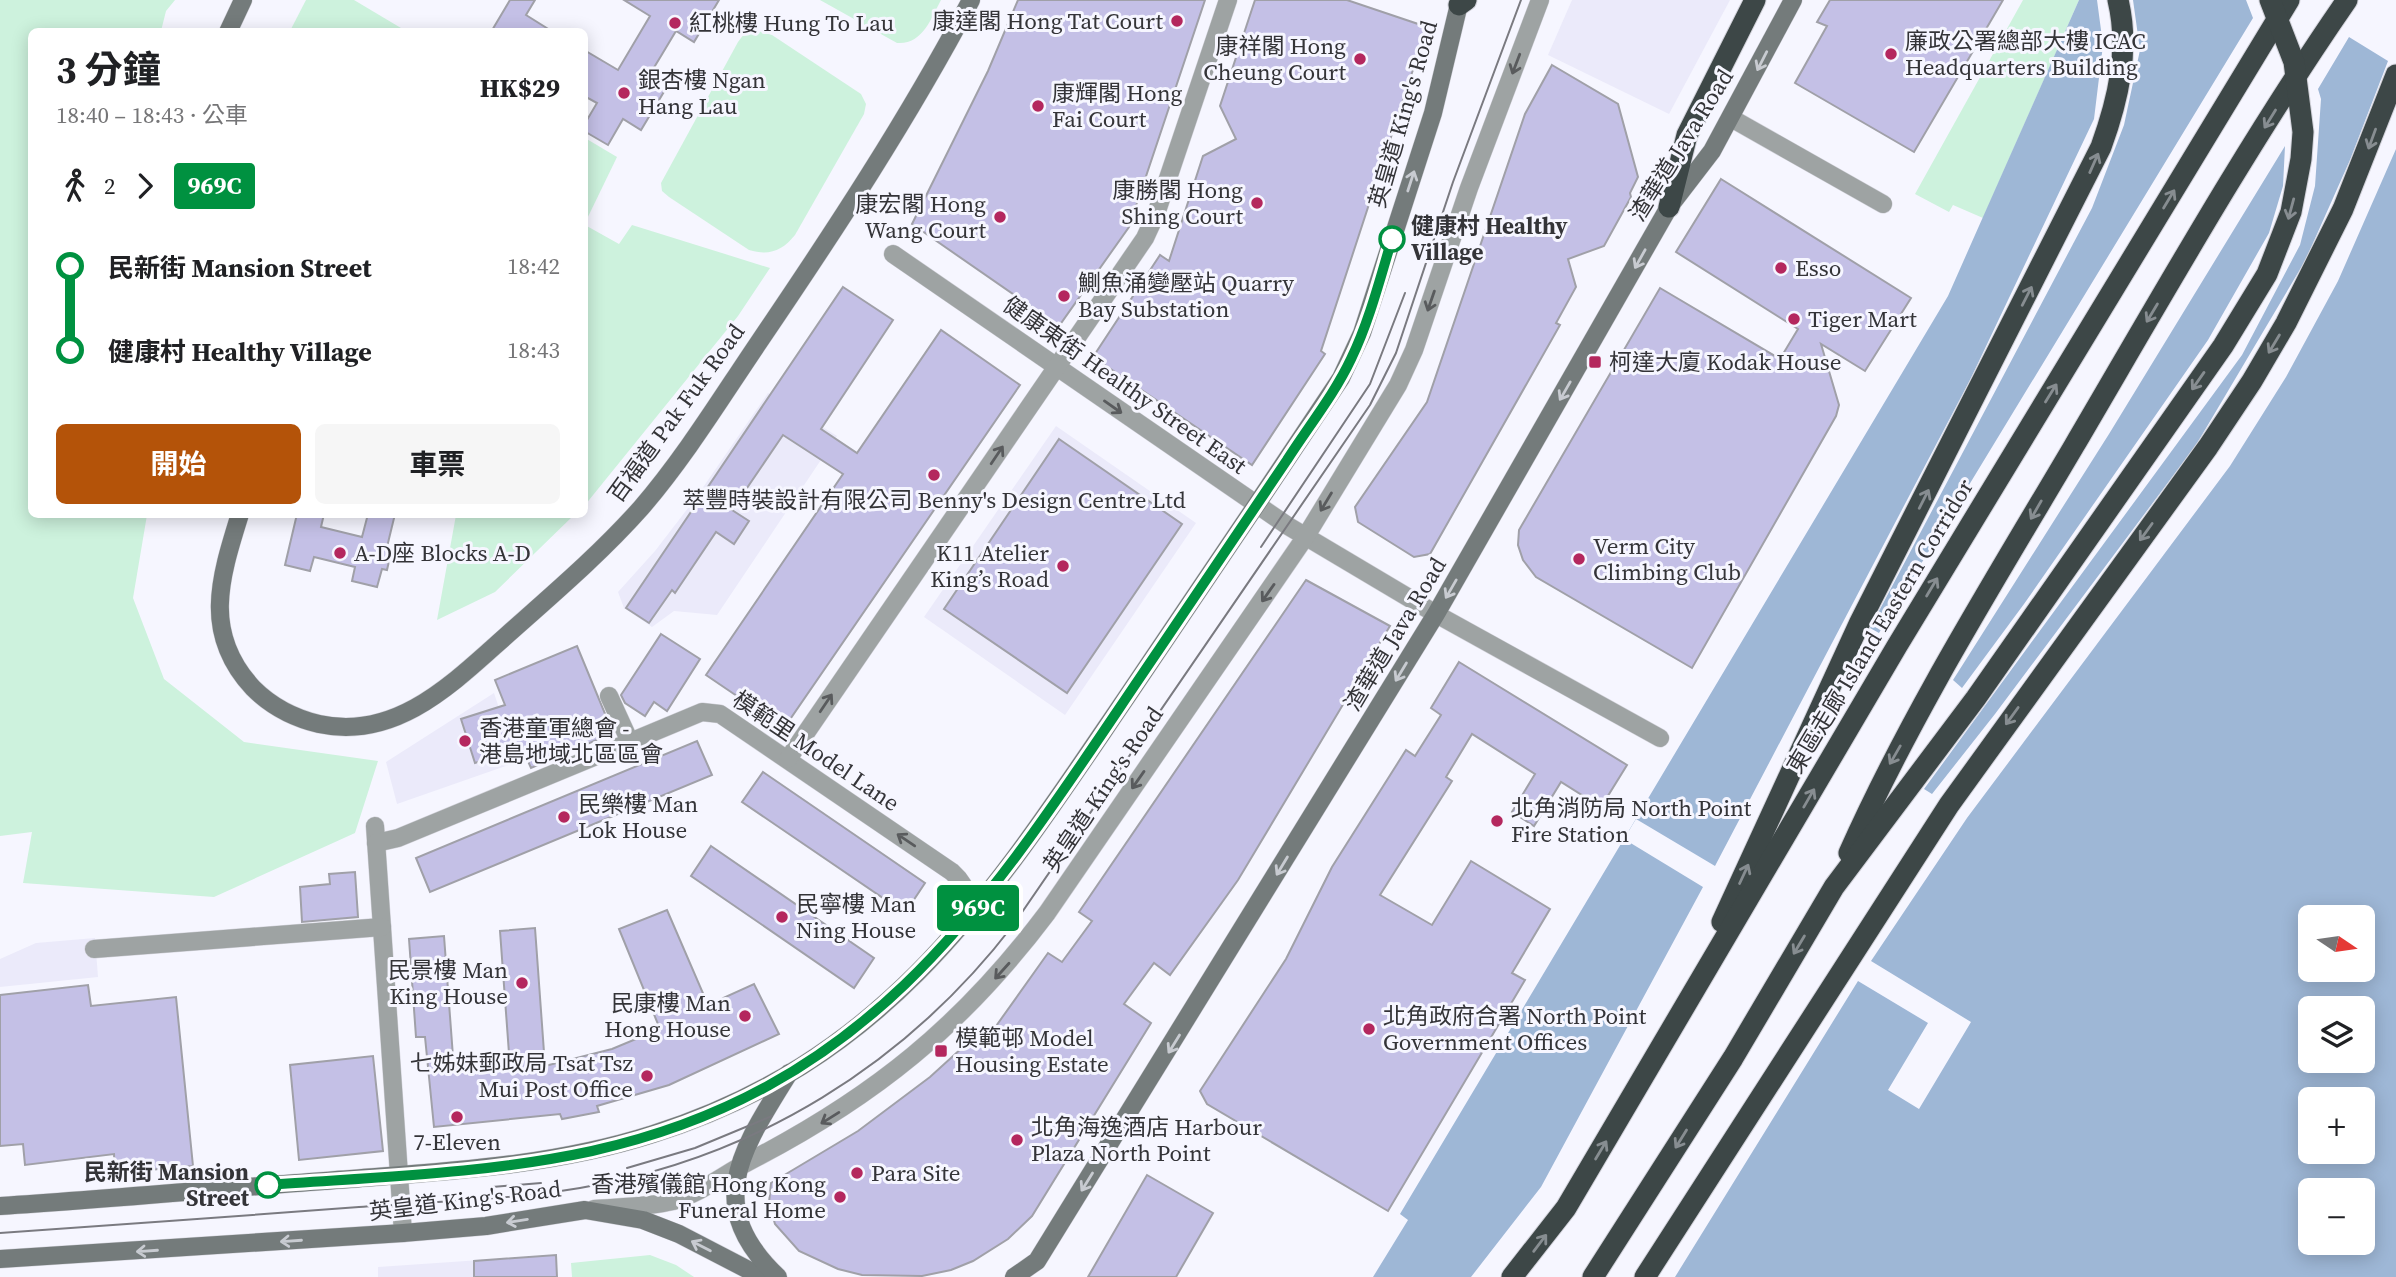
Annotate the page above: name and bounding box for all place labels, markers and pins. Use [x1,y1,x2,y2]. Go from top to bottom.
place label: 康達閣 Hong Tat Court [932,5,1164,37]
place label: 紅桃樓 Hung To Lau [689,7,894,39]
marker: 康達閣 Hong Tat Court [1169,13,1185,29]
marker: 紅桃樓 Hung To Lau [667,15,683,31]
place label: 廉政公署總部大樓 ICAC Headquarters Building [1905,25,2146,83]
place label: 康祥閣 Hong Cheung Court [1203,30,1347,88]
marker: 廉政公署總部大樓 ICAC Headquarters Building [1883,46,1899,62]
marker: 康祥閣 Hong Cheung Court [1352,51,1368,67]
place label: 銀杏樓 Ngan Hang Lau [638,64,766,122]
place label: 康輝閣 Hong Fai Court [1052,77,1183,135]
marker: 銀杏樓 Ngan Hang Lau [616,85,632,101]
marker: 康輝閣 Hong Fai Court [1030,98,1046,114]
place label: 康勝閣 Hong Shing Court [1112,174,1244,232]
place label: 康宏閣 Hong Wang Court [855,188,987,246]
marker: 康勝閣 Hong Shing Court [1249,195,1265,211]
marker: 康宏閣 Hong Wang Court [992,209,1008,225]
place label: 健康村 Healthy Village [1411,210,1568,268]
marker: 健康村 Healthy Village [1379,226,1405,252]
place label: Esso [1795,252,1841,284]
marker: Esso [1773,260,1789,276]
place label: 鰂魚涌變壓站 Quarry Bay Substation [1078,267,1294,325]
marker: 鰂魚涌變壓站 Quarry Bay Substation [1056,288,1072,304]
place label: Tiger Mart [1808,303,1917,335]
marker: Tiger Mart [1786,311,1802,327]
place label: 柯達大廈 Kodak House [1609,346,1842,378]
marker: 柯達大廈 Kodak House [1587,354,1603,370]
marker: 萃豐時裝設計有限公司 Benny's Design Centre Ltd [926,467,942,483]
place label: 萃豐時裝設計有限公司 Benny's Design Centre Ltd [682,484,1186,516]
place label: Verm City Climbing Club [1593,530,1741,588]
place label: A-D座 Blocks A-D [354,537,531,569]
place label: K11 Atelier King’s Road [930,537,1049,595]
marker: A-D座 Blocks A-D [332,545,348,561]
marker: Verm City Climbing Club [1571,551,1587,567]
marker: K11 Atelier King’s Road [1055,558,1071,574]
place label: 香港童軍總會 - 港島地域北區區會 [479,712,663,770]
marker: 香港童軍總會 - 港島地域北區區會 [457,733,473,749]
place label: 民樂樓 Man Lok House [578,788,698,846]
place label: 北角消防局 North Point Fire Station [1511,792,1752,850]
marker: 民樂樓 Man Lok House [556,809,572,825]
marker: 北角消防局 North Point Fire Station [1489,813,1505,829]
place label: 民寧樓 Man Ning House [796,888,916,946]
marker: 民寧樓 Man Ning House [774,909,790,925]
place label: 民景樓 Man King House [388,954,508,1012]
marker: 民景樓 Man King House [514,975,530,991]
place label: 民康樓 Man Hong House [604,987,731,1045]
place label: 北角政府合署 North Point Government Offices [1383,1000,1647,1058]
marker: 民康樓 Man Hong House [737,1008,753,1024]
marker: 北角政府合署 North Point Government Offices [1361,1021,1377,1037]
place label: 模範邨 Model Housing Estate [955,1022,1109,1080]
marker: 模範邨 Model Housing Estate [933,1043,949,1059]
place label: 七姊妹郵政局 Tsat Tsz Mui Post Office [410,1047,633,1105]
marker: 七姊妹郵政局 Tsat Tsz Mui Post Office [639,1068,655,1084]
marker: 7-Eleven [449,1109,465,1125]
place label: 北角海逸酒店 Harbour Plaza North Point [1031,1111,1262,1169]
place label: 7-Eleven [413,1126,501,1158]
marker: 北角海逸酒店 Harbour Plaza North Point [1009,1132,1025,1148]
place label: 民新街 Mansion Street [84,1156,250,1214]
place label: Para Site [871,1157,961,1189]
marker: Para Site [849,1165,865,1181]
place label: 香港殯儀館 Hong Kong Funeral Home [591,1168,826,1226]
marker: 民新街 Mansion Street [255,1172,281,1198]
marker: 香港殯儀館 Hong Kong Funeral Home [832,1189,848,1205]

